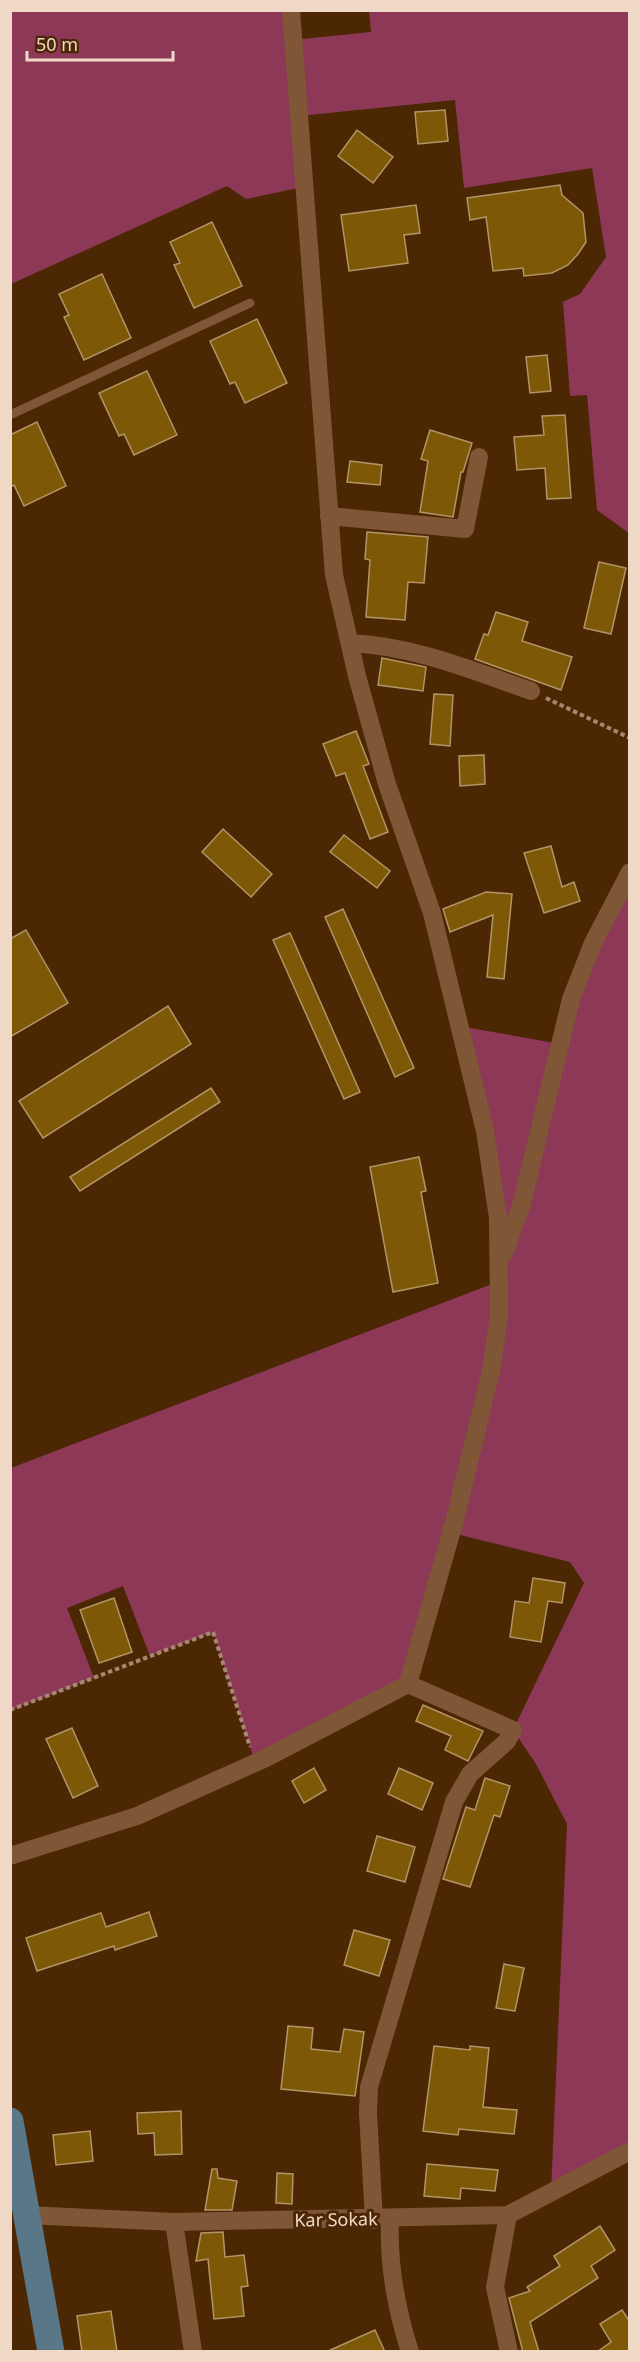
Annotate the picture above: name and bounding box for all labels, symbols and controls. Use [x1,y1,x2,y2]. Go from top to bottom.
scale bar [27,24,172,62]
text: 50 m [36,32,78,56]
street label: Kar Sokak [294,2206,378,2232]

